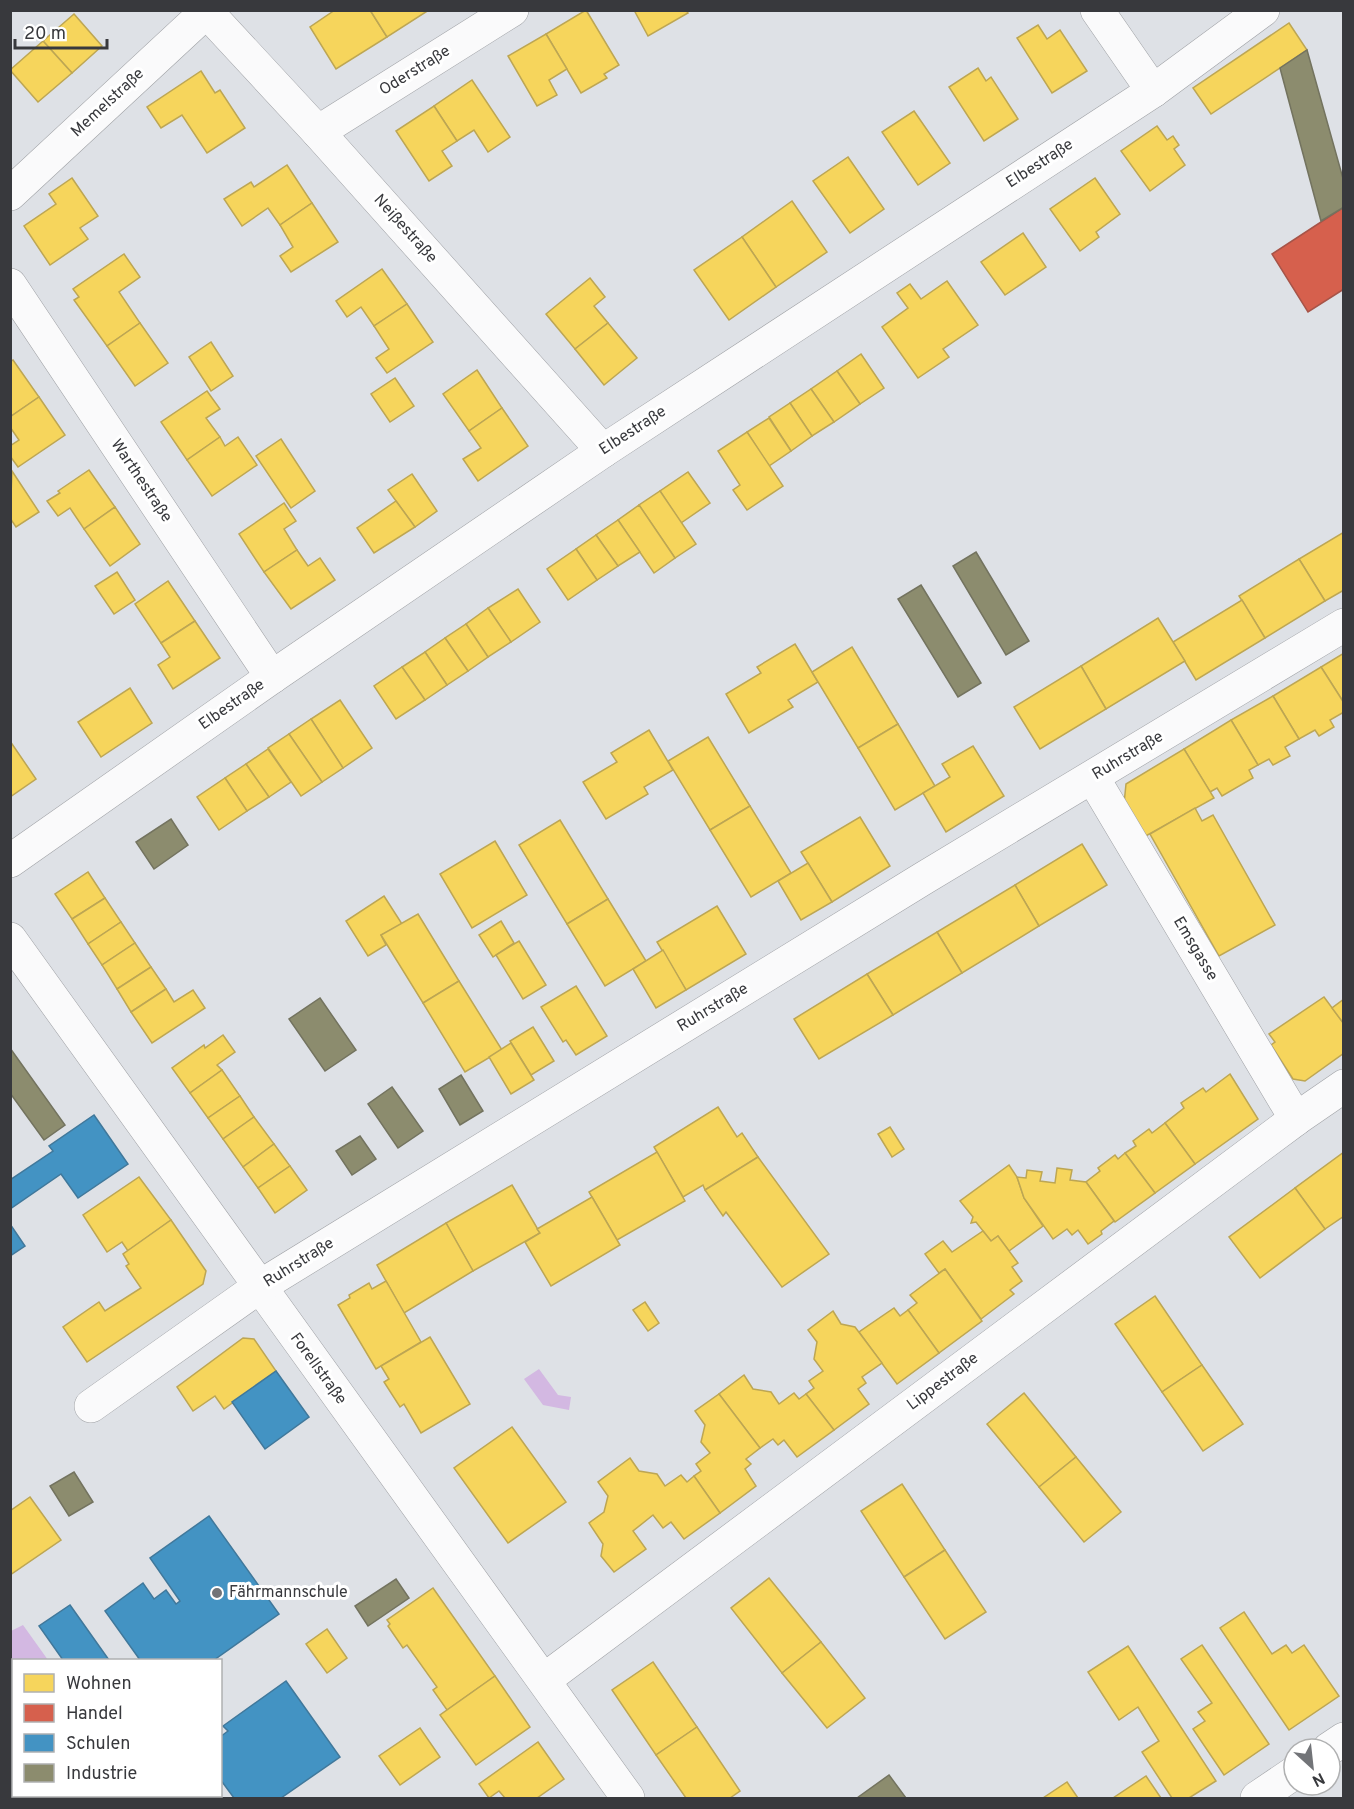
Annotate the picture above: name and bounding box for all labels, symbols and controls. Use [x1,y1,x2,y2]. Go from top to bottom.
scale bar [15,12,106,50]
text: 20 m [24,23,66,46]
street label: Oderstraße [376,41,454,101]
street label: Memelstraße [67,64,149,142]
street label: Elbestraße [1003,135,1077,193]
street label: Neißestraße [369,190,441,268]
street label: Elbestraße [596,402,670,460]
street label: Warthestraße [106,436,176,526]
street label: Elbestraße [195,675,269,735]
street label: Ruhrstraße [1089,727,1167,785]
street label: Emsgasse [1168,913,1222,985]
street label: Ruhrstraße [674,979,752,1037]
street label: Ruhrstraße [260,1234,338,1292]
street label: Forellstraße [285,1329,351,1409]
street label: Lippestraße [903,1349,983,1415]
place label: Fährmannschule [229,1583,348,1603]
marker: Fährmannschule [210,1586,224,1600]
legend [12,1659,222,1797]
text: Wohnen [66,1673,132,1696]
text: Handel [66,1703,123,1726]
text: Schulen [66,1733,130,1756]
north arrow [1282,1737,1342,1797]
text: Industrie [66,1763,137,1786]
text: N [1308,1767,1328,1790]

